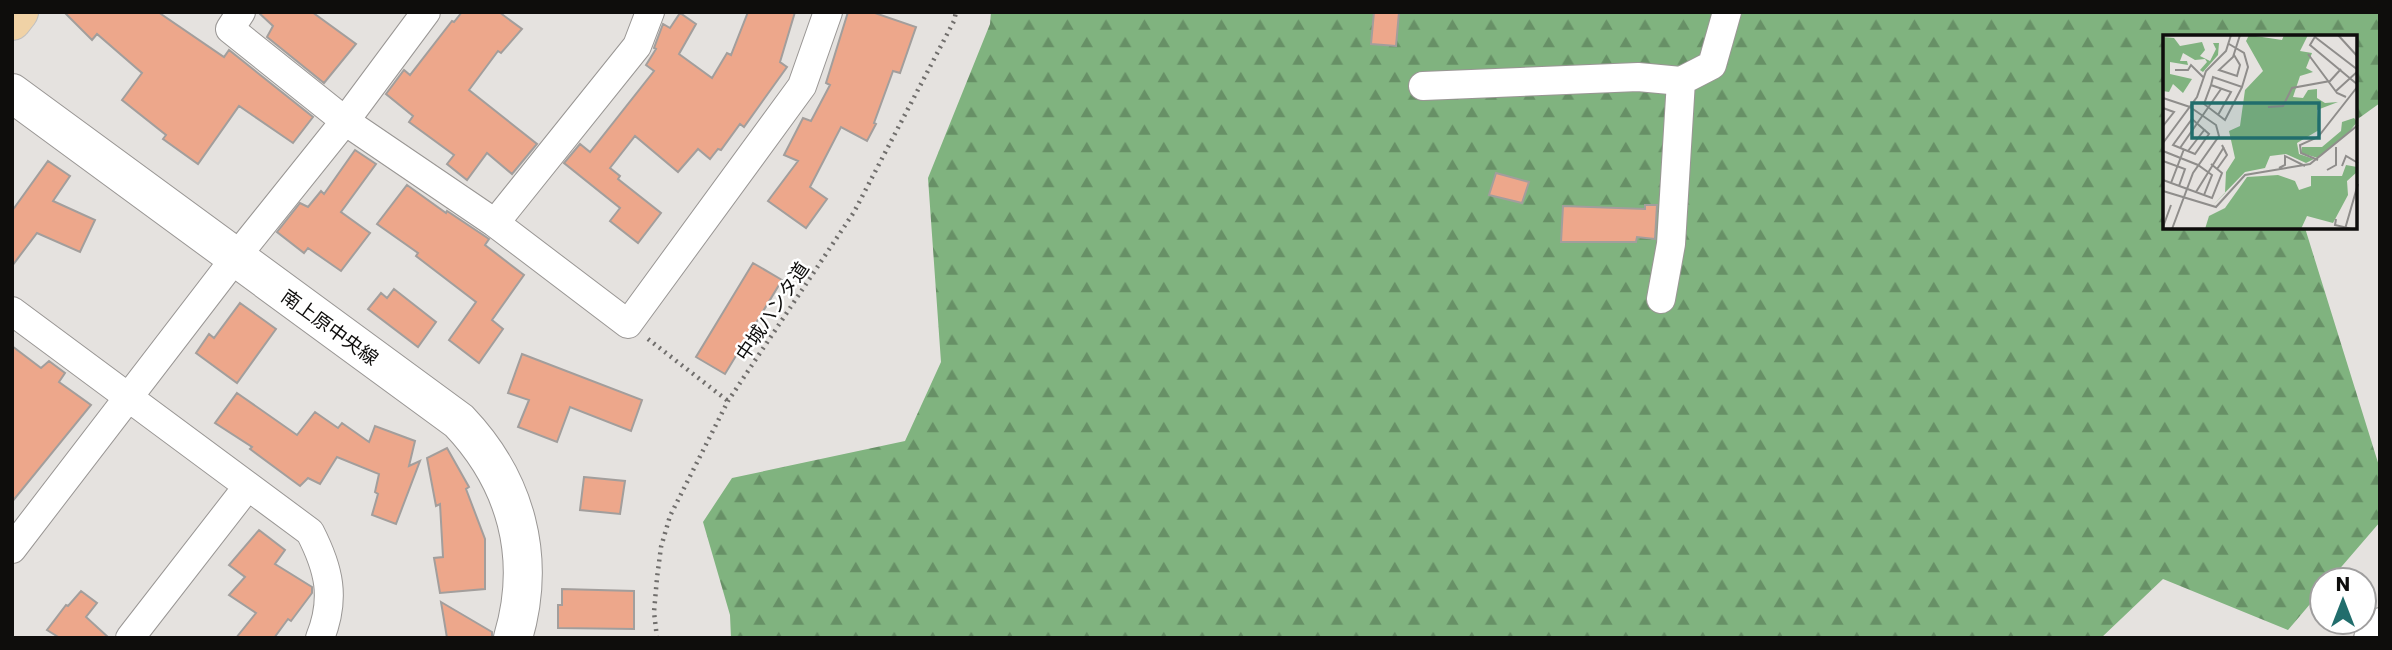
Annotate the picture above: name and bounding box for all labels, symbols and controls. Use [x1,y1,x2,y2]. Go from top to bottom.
inset map [2163,35,2357,229]
street label: 中城ハンタ道 [729,256,815,366]
street label: 南上原中央線 [276,283,384,372]
north arrow [2308,566,2378,636]
text: N [2336,571,2350,598]

